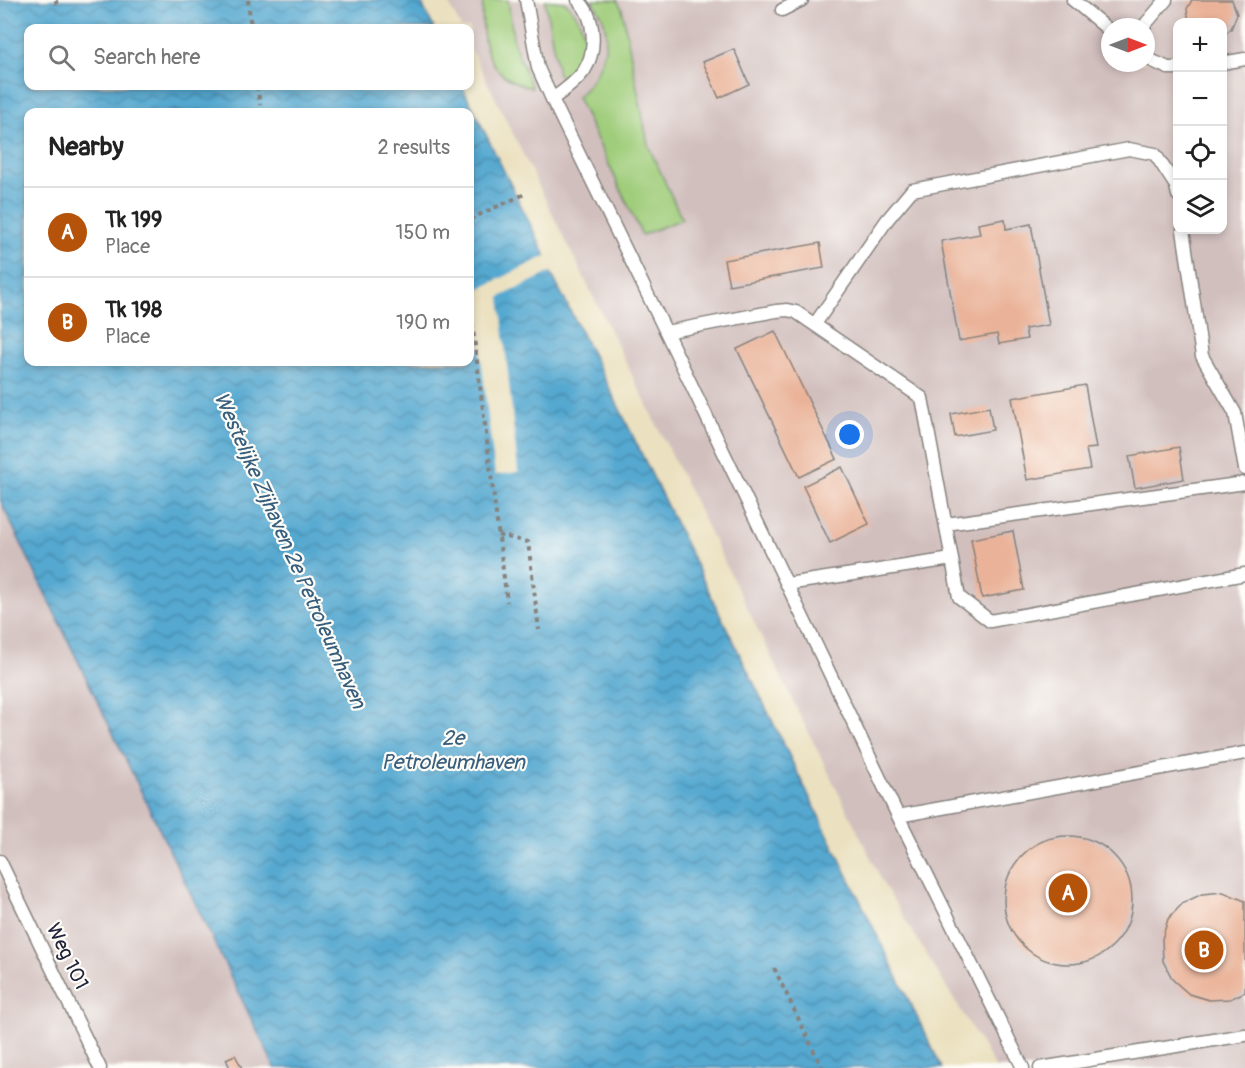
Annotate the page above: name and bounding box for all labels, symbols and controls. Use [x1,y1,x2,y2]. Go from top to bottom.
north arrow [1101,18,1155,72]
map controls [1173,18,1227,234]
button: + [1173,18,1227,72]
search box [24,24,474,90]
icon: search [45,41,78,74]
text: Search here [93,43,200,71]
button: − [1173,72,1227,126]
button: locate [1173,126,1227,180]
text: Nearby [48,131,124,163]
text: 2 results [378,135,450,160]
button: layers [1173,180,1227,234]
text: Tk 199 [105,206,162,234]
text: A [61,220,74,245]
text: 150 m [396,220,450,245]
text: Place [105,234,150,259]
text: Tk 198 [105,296,162,324]
text: B [62,310,73,335]
text: 190 m [396,310,450,335]
text: Place [105,324,150,349]
water label: Westelijke Zijhaven 2e Petroleumhaven [207,388,372,714]
your location [835,420,864,449]
water label: 2e Petroleumhaven [381,725,526,776]
pin: A [1048,870,1088,916]
street label: Weg 101 [41,919,94,993]
pin: B [1184,928,1224,972]

